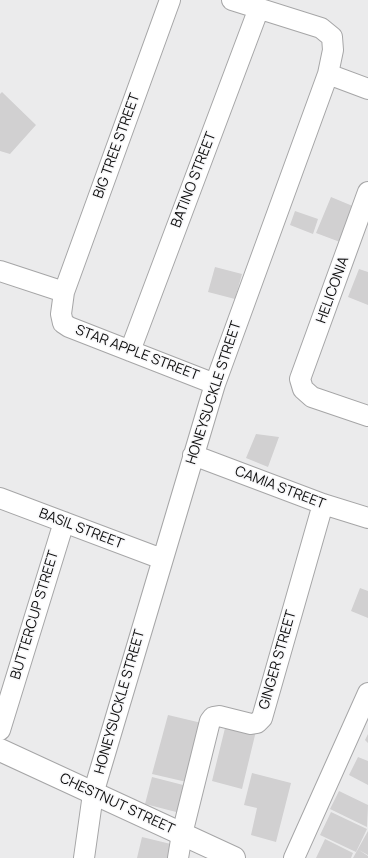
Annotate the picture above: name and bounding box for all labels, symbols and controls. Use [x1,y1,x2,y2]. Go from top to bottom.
street label: BIG TREE STREET [90,91,144,201]
street label: BATINO STREET [168,130,220,230]
street label: HELICONIA [313,254,353,326]
street label: HONEYSUCKLE STREET [183,319,245,467]
street label: STAR APPLE STREET [73,322,201,384]
street label: CAMIA STREET [232,463,328,513]
street label: BASIL STREET [36,505,126,553]
street label: BUTTERCUP STREET [7,549,63,681]
street label: GINGER STREET [256,609,300,711]
street label: HONEYSUCKLE STREET [91,628,149,776]
street label: CHESTNUT STREET [57,770,177,838]

